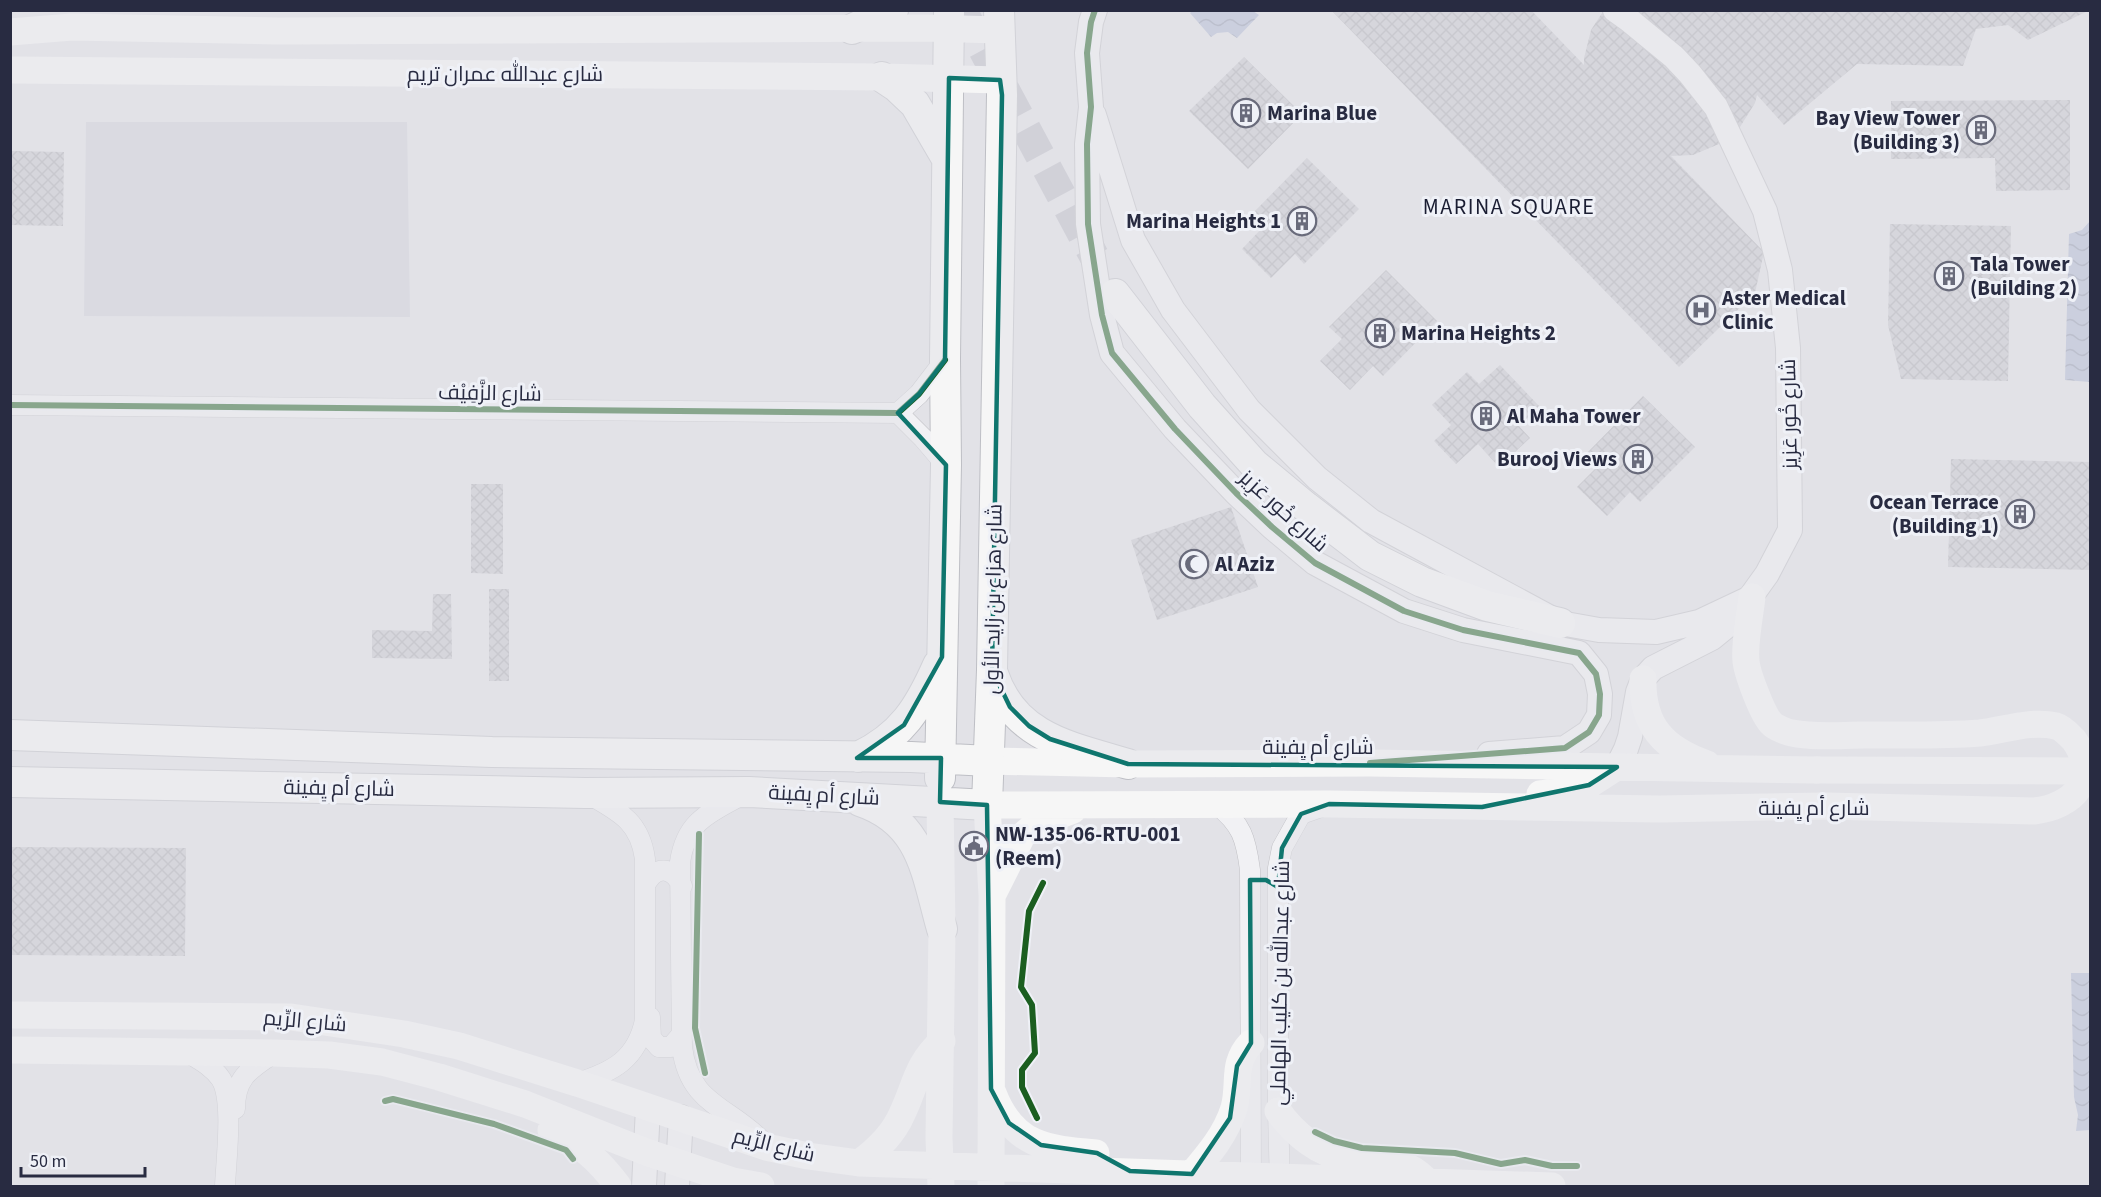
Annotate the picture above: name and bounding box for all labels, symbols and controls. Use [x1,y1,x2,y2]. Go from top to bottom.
street label: شارع عبدالله عمران تريم [407,59,603,89]
building icon: Marina Blue [1230,97,1262,129]
place label: Marina Blue [1267,98,1377,128]
place label: Bay View Tower (Building 3) [1815,103,1961,157]
building icon: Bay View Tower (Building 3) [1965,114,1997,146]
district label: MARINA SQUARE [1423,191,1595,223]
building icon: Marina Heights 1 [1286,205,1318,237]
place label: Marina Heights 1 [1126,206,1281,236]
place label: Tala Tower (Building 2) [1970,249,2077,303]
building icon: Tala Tower (Building 2) [1933,260,1965,292]
place label: Aster Medical Clinic [1721,283,1846,337]
hospital icon: Aster Medical Clinic [1685,294,1717,326]
building icon: Marina Heights 2 [1364,317,1396,349]
place label: Marina Heights 2 [1401,318,1556,348]
street label: شارع خُور عَزِيز [1773,358,1805,471]
street label: شارع الزَّفِيْف [438,377,542,409]
building icon: Al Maha Tower [1470,400,1502,432]
place label: Al Maha Tower [1506,401,1641,431]
building icon: Burooj Views [1622,443,1654,475]
place label: Burooj Views [1497,444,1617,474]
street label: شارع خُور عَزِيز [1232,462,1335,559]
place label: Ocean Terrace (Building 1) [1869,487,1999,541]
building icon: Ocean Terrace (Building 1) [2004,498,2036,530]
street label: شارع هزاع بن زايد الأول [976,503,1010,695]
mosque icon: Al Aziz [1178,548,1210,580]
place label: Al Aziz [1214,549,1275,579]
street label: شارع أم يِفينة [1262,732,1374,762]
street label: شارع أم يِفينة [283,772,395,804]
street label: شارع أم يِفينة [768,777,880,813]
street label: شارع أم يِفينة [1758,793,1870,823]
place label: NW-135-06-RTU-001 (Reem) [995,819,1181,873]
public building icon: NW-135-06-RTU-001 (Reem) [958,830,990,862]
street label: شارع عبدالله بن كليب الهاملي [1263,860,1298,1106]
street label: شارع الرِّيم [262,1002,348,1040]
street label: شارع الرِّيم [730,1120,818,1170]
scale bar [21,1140,146,1178]
text: 50 m [30,1149,66,1174]

